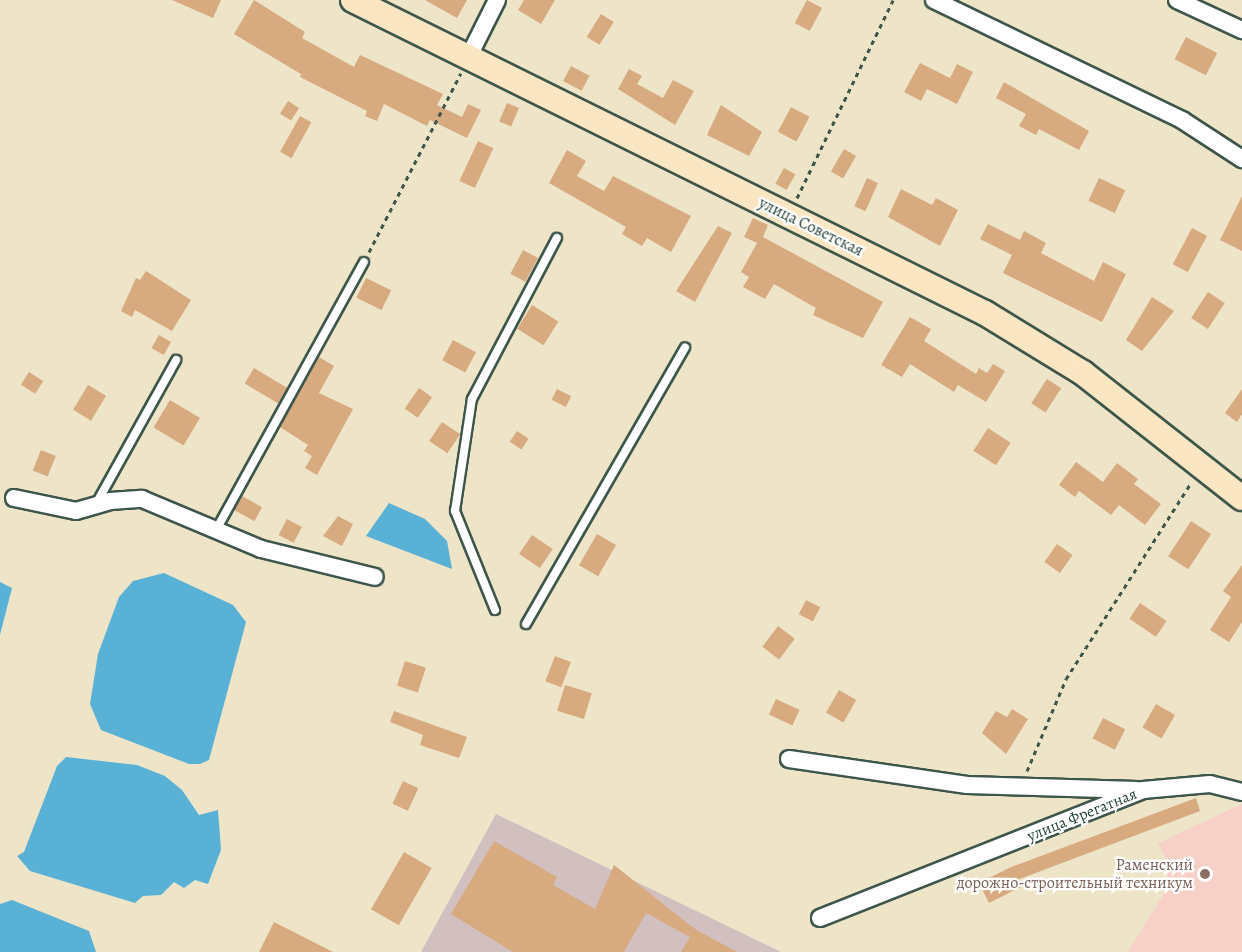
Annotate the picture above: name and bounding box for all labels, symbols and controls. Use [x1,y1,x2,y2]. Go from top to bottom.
street label: улица Советская [756,193,866,261]
street label: улица Фрегатная [1024,784,1140,846]
place label: Раменский дорожно-строительный техникум [957,855,1193,893]
marker: Раменский дорожно-строительный техникум [1198,867,1212,881]

